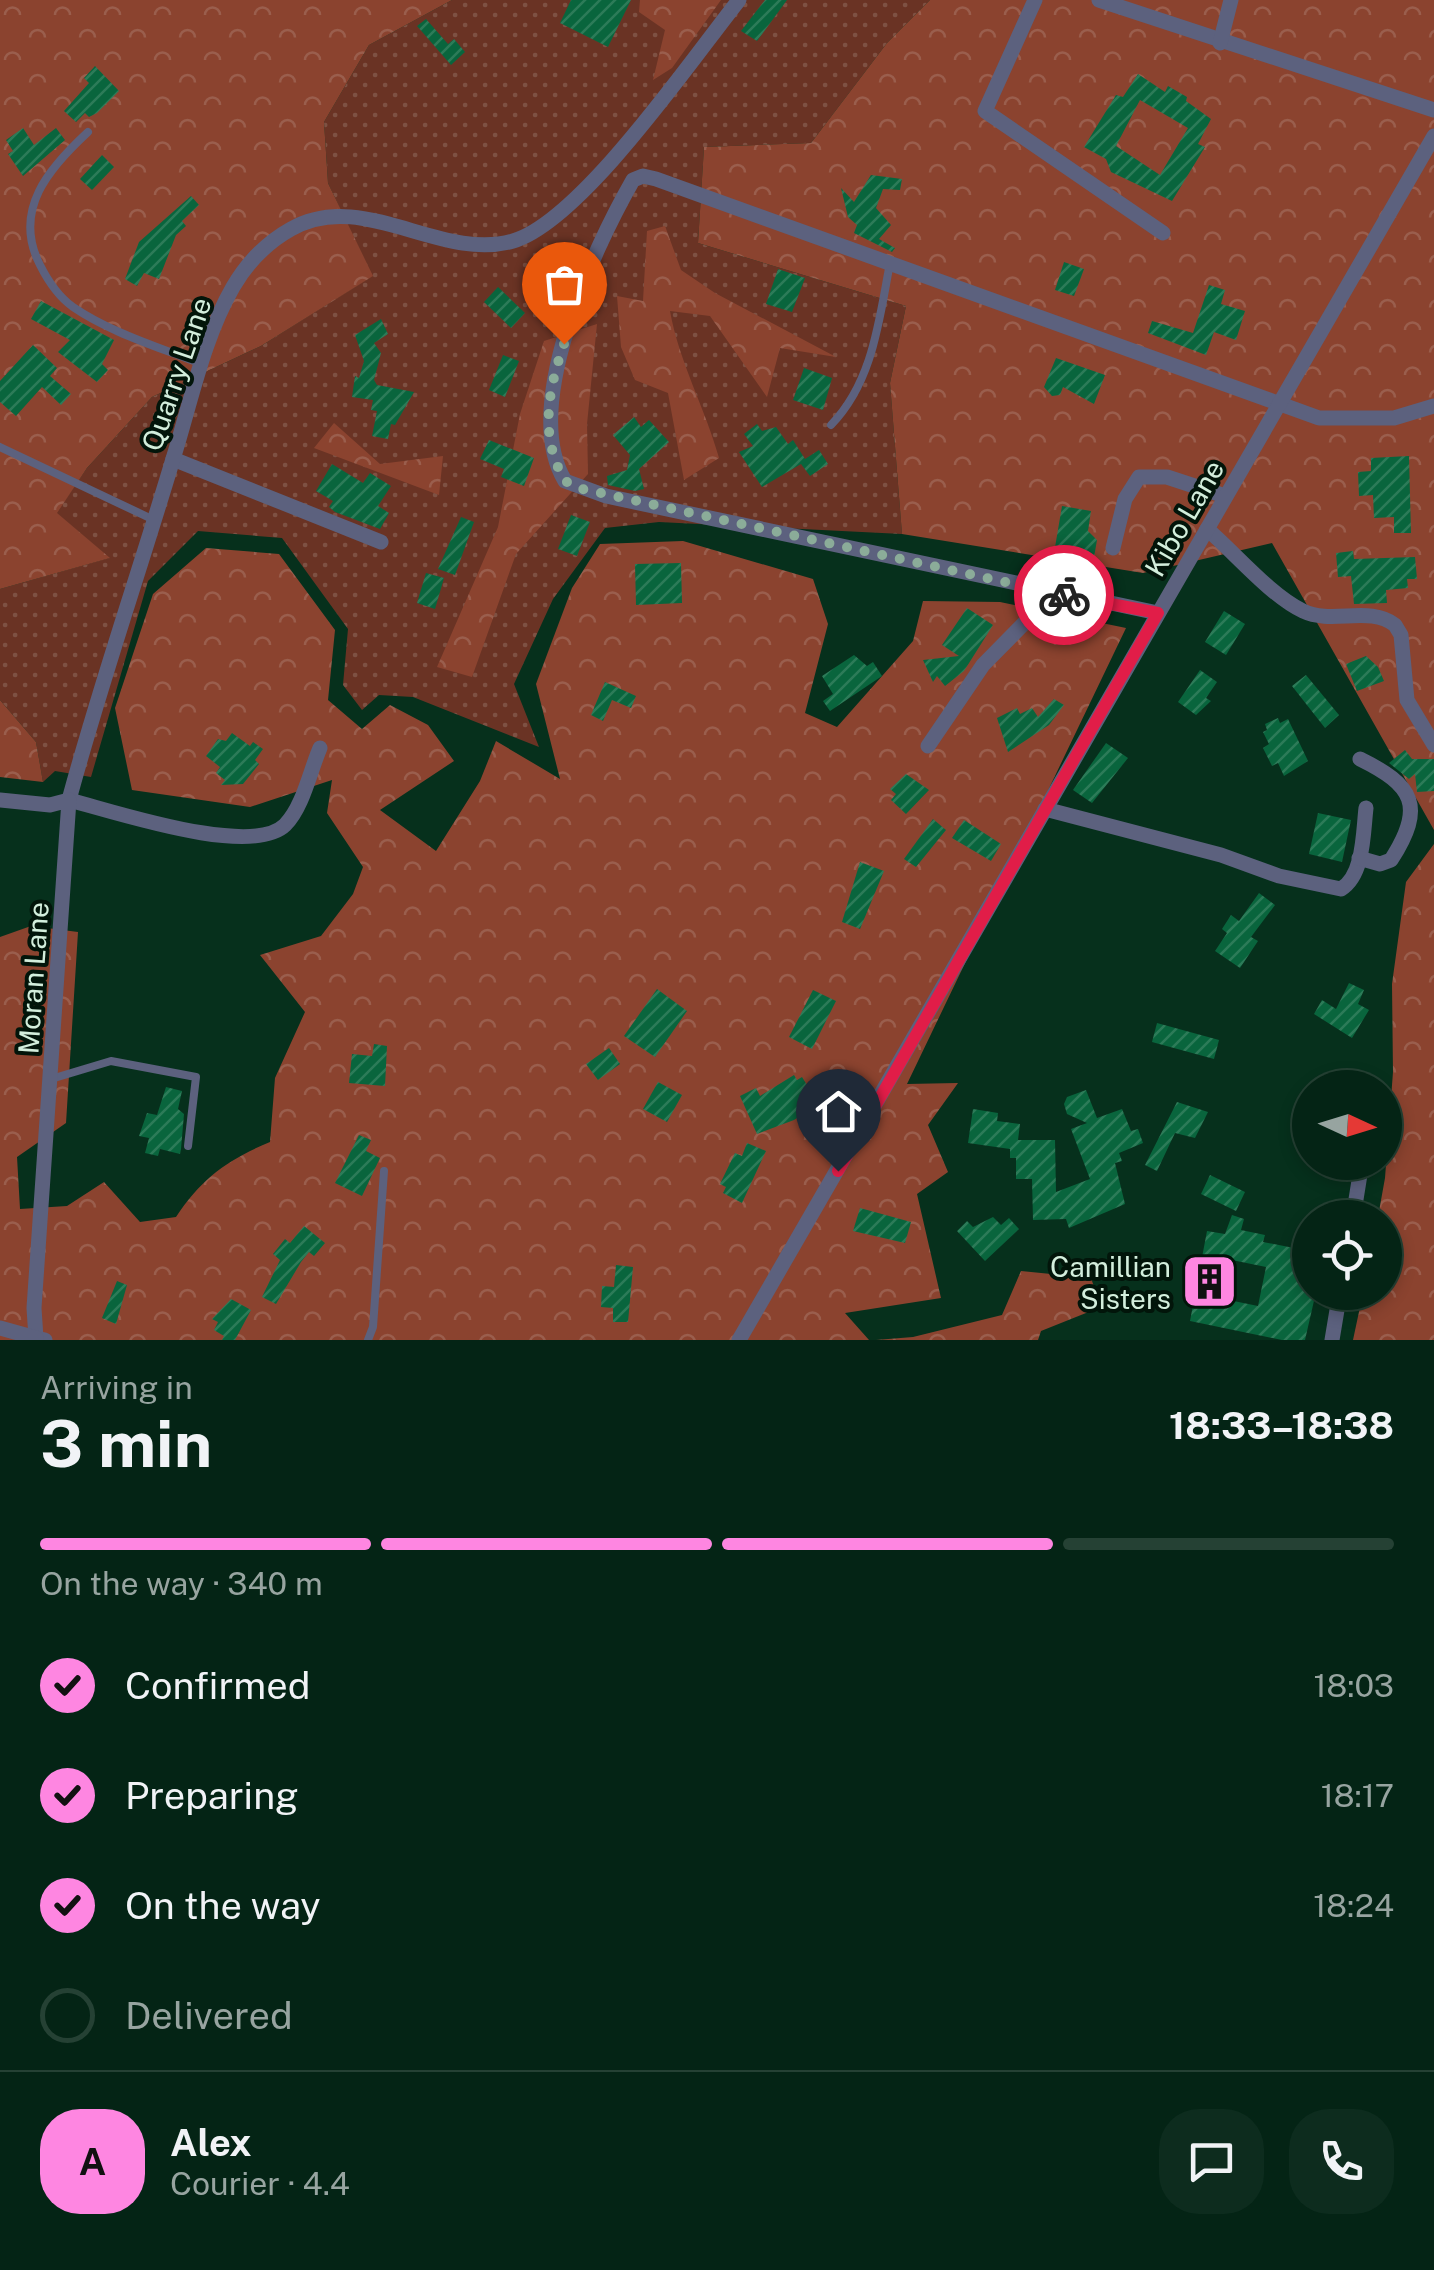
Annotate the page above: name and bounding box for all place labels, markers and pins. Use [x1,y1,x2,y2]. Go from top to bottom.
pin [522,242,607,345]
pin [796,1069,881,1172]
place label: Camillian Sisters [1050,1250,1171,1315]
building icon: Camillian Sisters [1180,1252,1240,1312]

